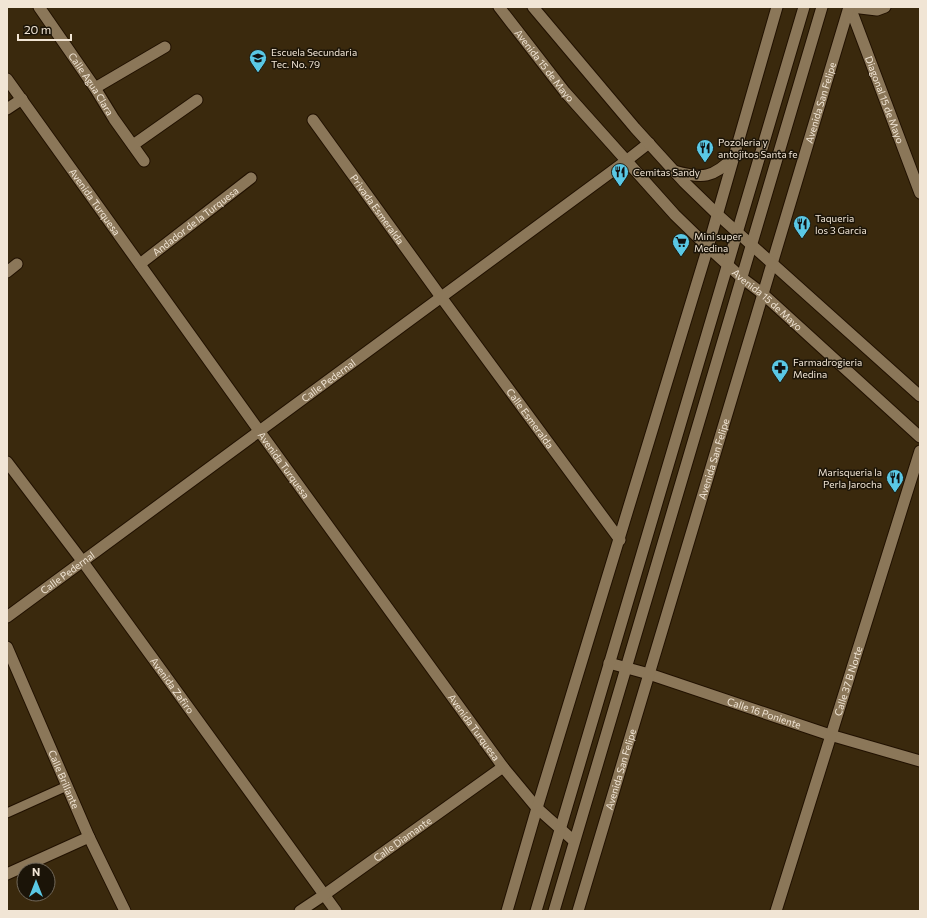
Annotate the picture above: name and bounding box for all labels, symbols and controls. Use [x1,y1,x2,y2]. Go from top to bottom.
scale bar [18,16,71,42]
text: 20 m [24,22,51,36]
street label: Avenida 15 de Mayo [512,27,577,104]
place label: Escuela Secundaria Tec. No. 79 [271,46,357,70]
school or university icon: Escuela Secundaria Tec. No. 79 [248,48,268,73]
street label: Calle Agua Clara [66,50,116,118]
street label: Diagonal 15 de Mayo [863,54,907,145]
street label: Avenida San Felipe [803,61,838,144]
place label: Pozoleria y antojitos Santa fe [718,136,798,160]
restaurant icon: Pozoleria y antojitos Santa fe [695,138,715,163]
restaurant icon: Cemitas Sandy [610,162,630,187]
street label: Avenida Turquesa [67,166,123,238]
place label: Cemitas Sandy [633,166,700,178]
street label: Privada Esmeralda [348,172,407,246]
street label: Andador de la Turquesa [150,184,241,258]
place label: Taqueria los 3 Garcia [815,212,867,236]
restaurant icon: Taqueria los 3 Garcia [792,214,812,239]
place label: Mini super Medina [694,230,742,254]
supermarket icon: Mini super Medina [671,232,691,257]
street label: Avenida 15 de Mayo [730,266,805,333]
street label: Calle Pedernal [299,356,358,404]
place label: Farmadrogieria Medina [793,356,862,380]
pharmacy icon: Farmadrogieria Medina [770,358,790,383]
street label: Calle Esmeralda [504,386,556,451]
street label: Avenida San Felipe [696,417,731,501]
street label: Avenida Turquesa [256,429,312,501]
place label: Marisqueria la Perla Jarocha [818,466,882,490]
restaurant icon: Marisqueria la Perla Jarocha [885,468,905,493]
street label: Calle Pedernal [38,549,97,596]
street label: Calle 37 B Norte [831,645,865,717]
street label: Avenida Zafiro [148,655,197,716]
street label: Avenida Turquesa [446,691,502,763]
street label: Calle 16 Poniente [726,695,803,731]
street label: Avenida San Felipe [603,727,638,811]
street label: Calle Brillante [46,748,82,810]
street label: Calle Diamante [371,814,434,864]
north arrow [16,862,56,902]
text: N [32,865,40,878]

